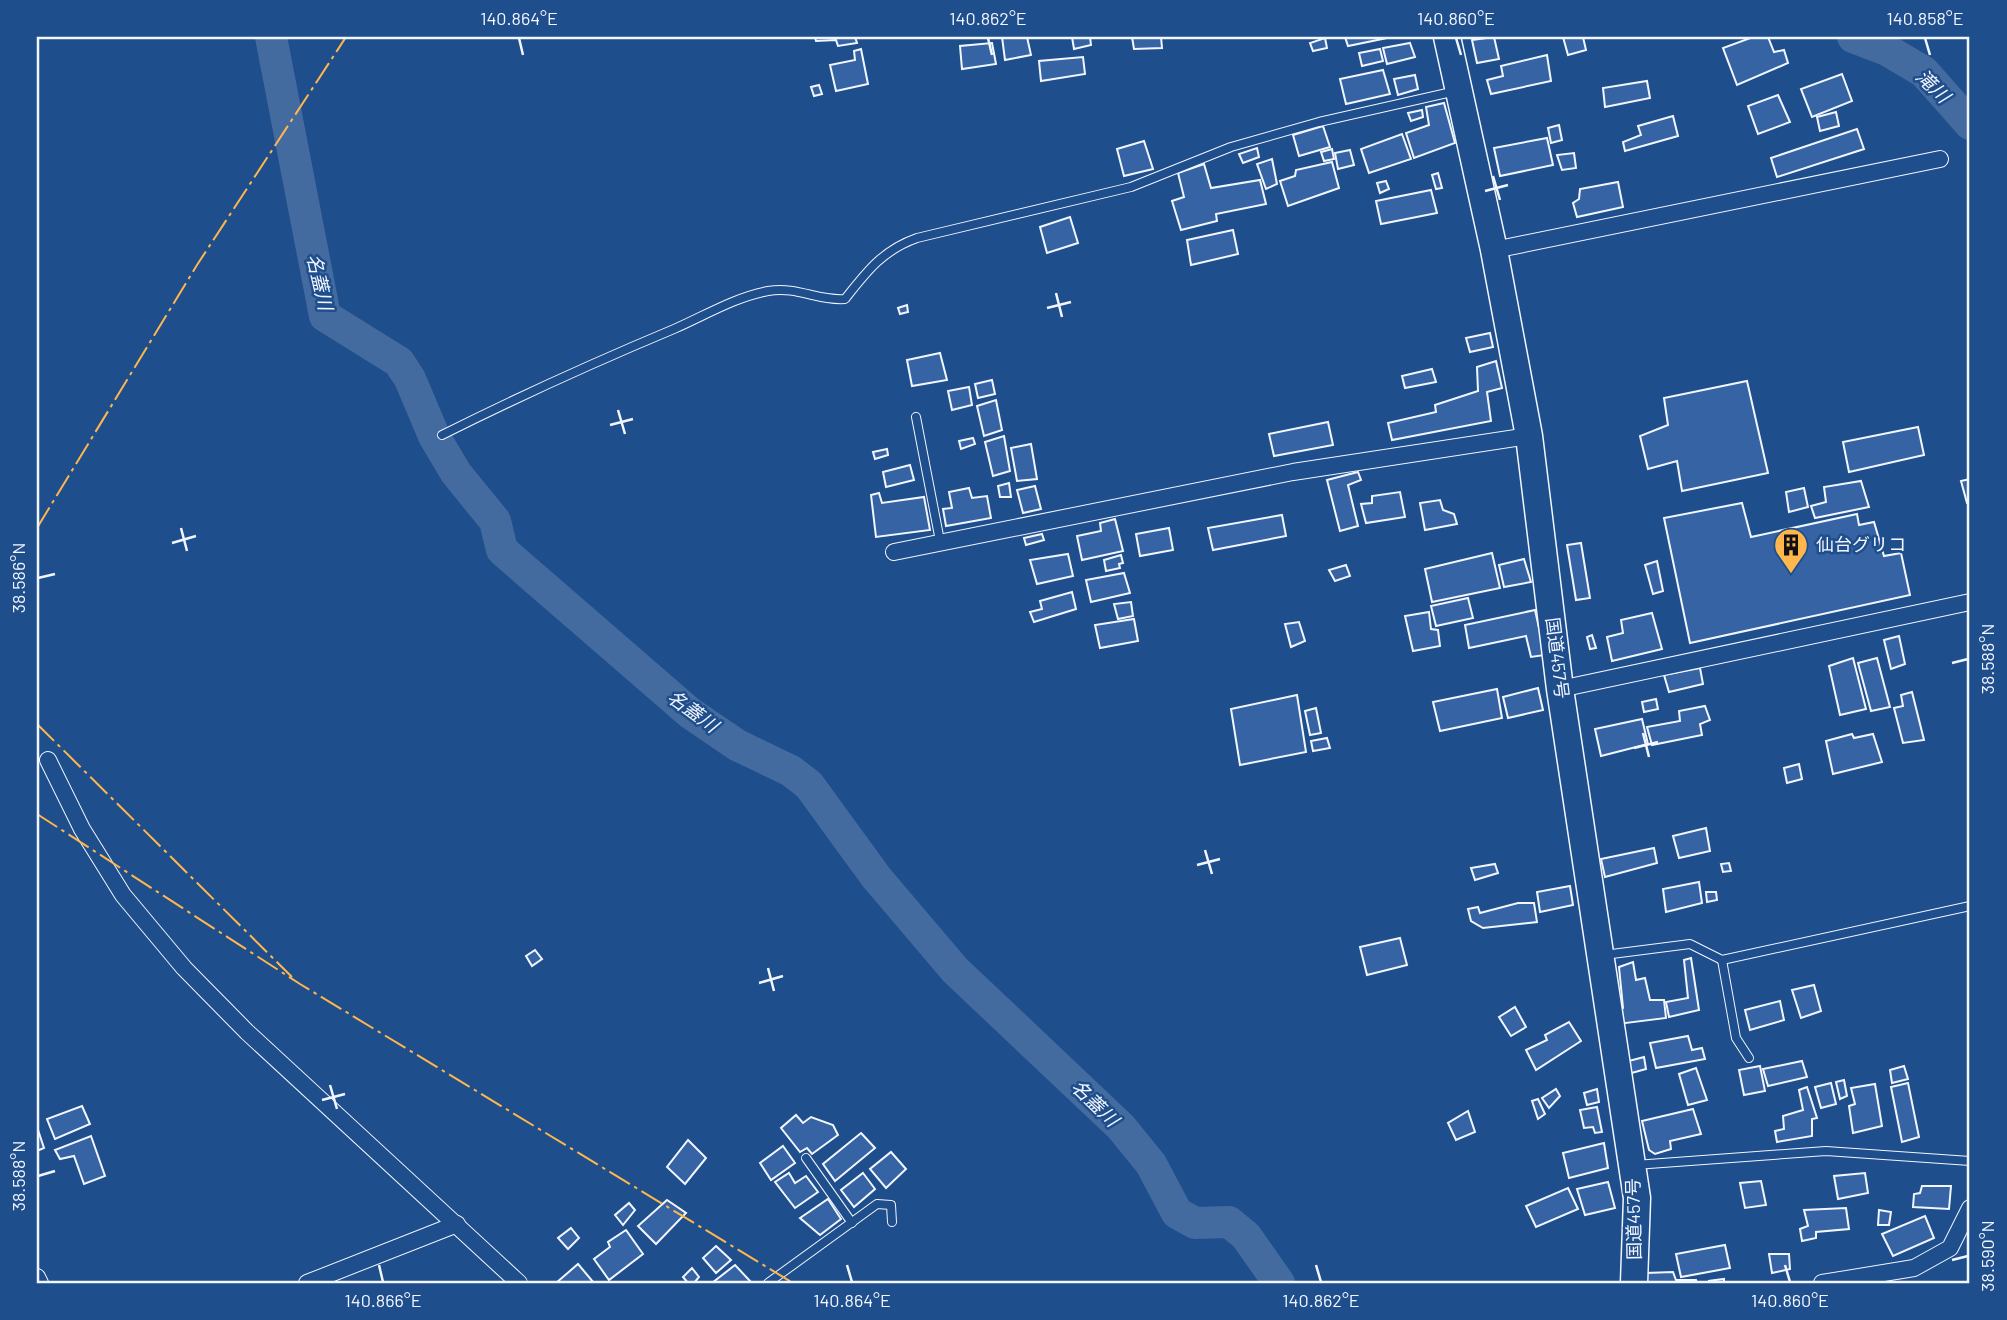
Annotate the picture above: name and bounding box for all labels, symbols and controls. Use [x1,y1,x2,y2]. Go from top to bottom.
text: 140.864°E [480,7,558,29]
text: 140.862°E [949,7,1027,29]
text: 140.860°E [1417,7,1495,29]
text: 140.858°E [1886,7,1964,29]
water label: 滝川 [1912,64,1956,108]
water label: 名蓋川 [303,252,339,314]
building icon: 仙台グリコ [1772,526,1810,575]
place label: 仙台グリコ [1816,533,1906,555]
text: 38.586°N [7,543,29,613]
street label: 国道457号 [1542,616,1574,700]
text: 38.588°N [1976,624,1998,694]
water label: 名蓋川 [663,685,725,738]
water label: 名蓋川 [1067,1075,1125,1132]
text: 38.588°N [7,1141,29,1211]
street label: 国道457号 [1621,1178,1645,1260]
text: 38.590°N [1976,1220,1998,1292]
text: 140.866°E [344,1289,422,1311]
text: 140.864°E [813,1289,891,1311]
text: 140.862°E [1282,1289,1360,1311]
text: 140.860°E [1751,1289,1829,1311]

